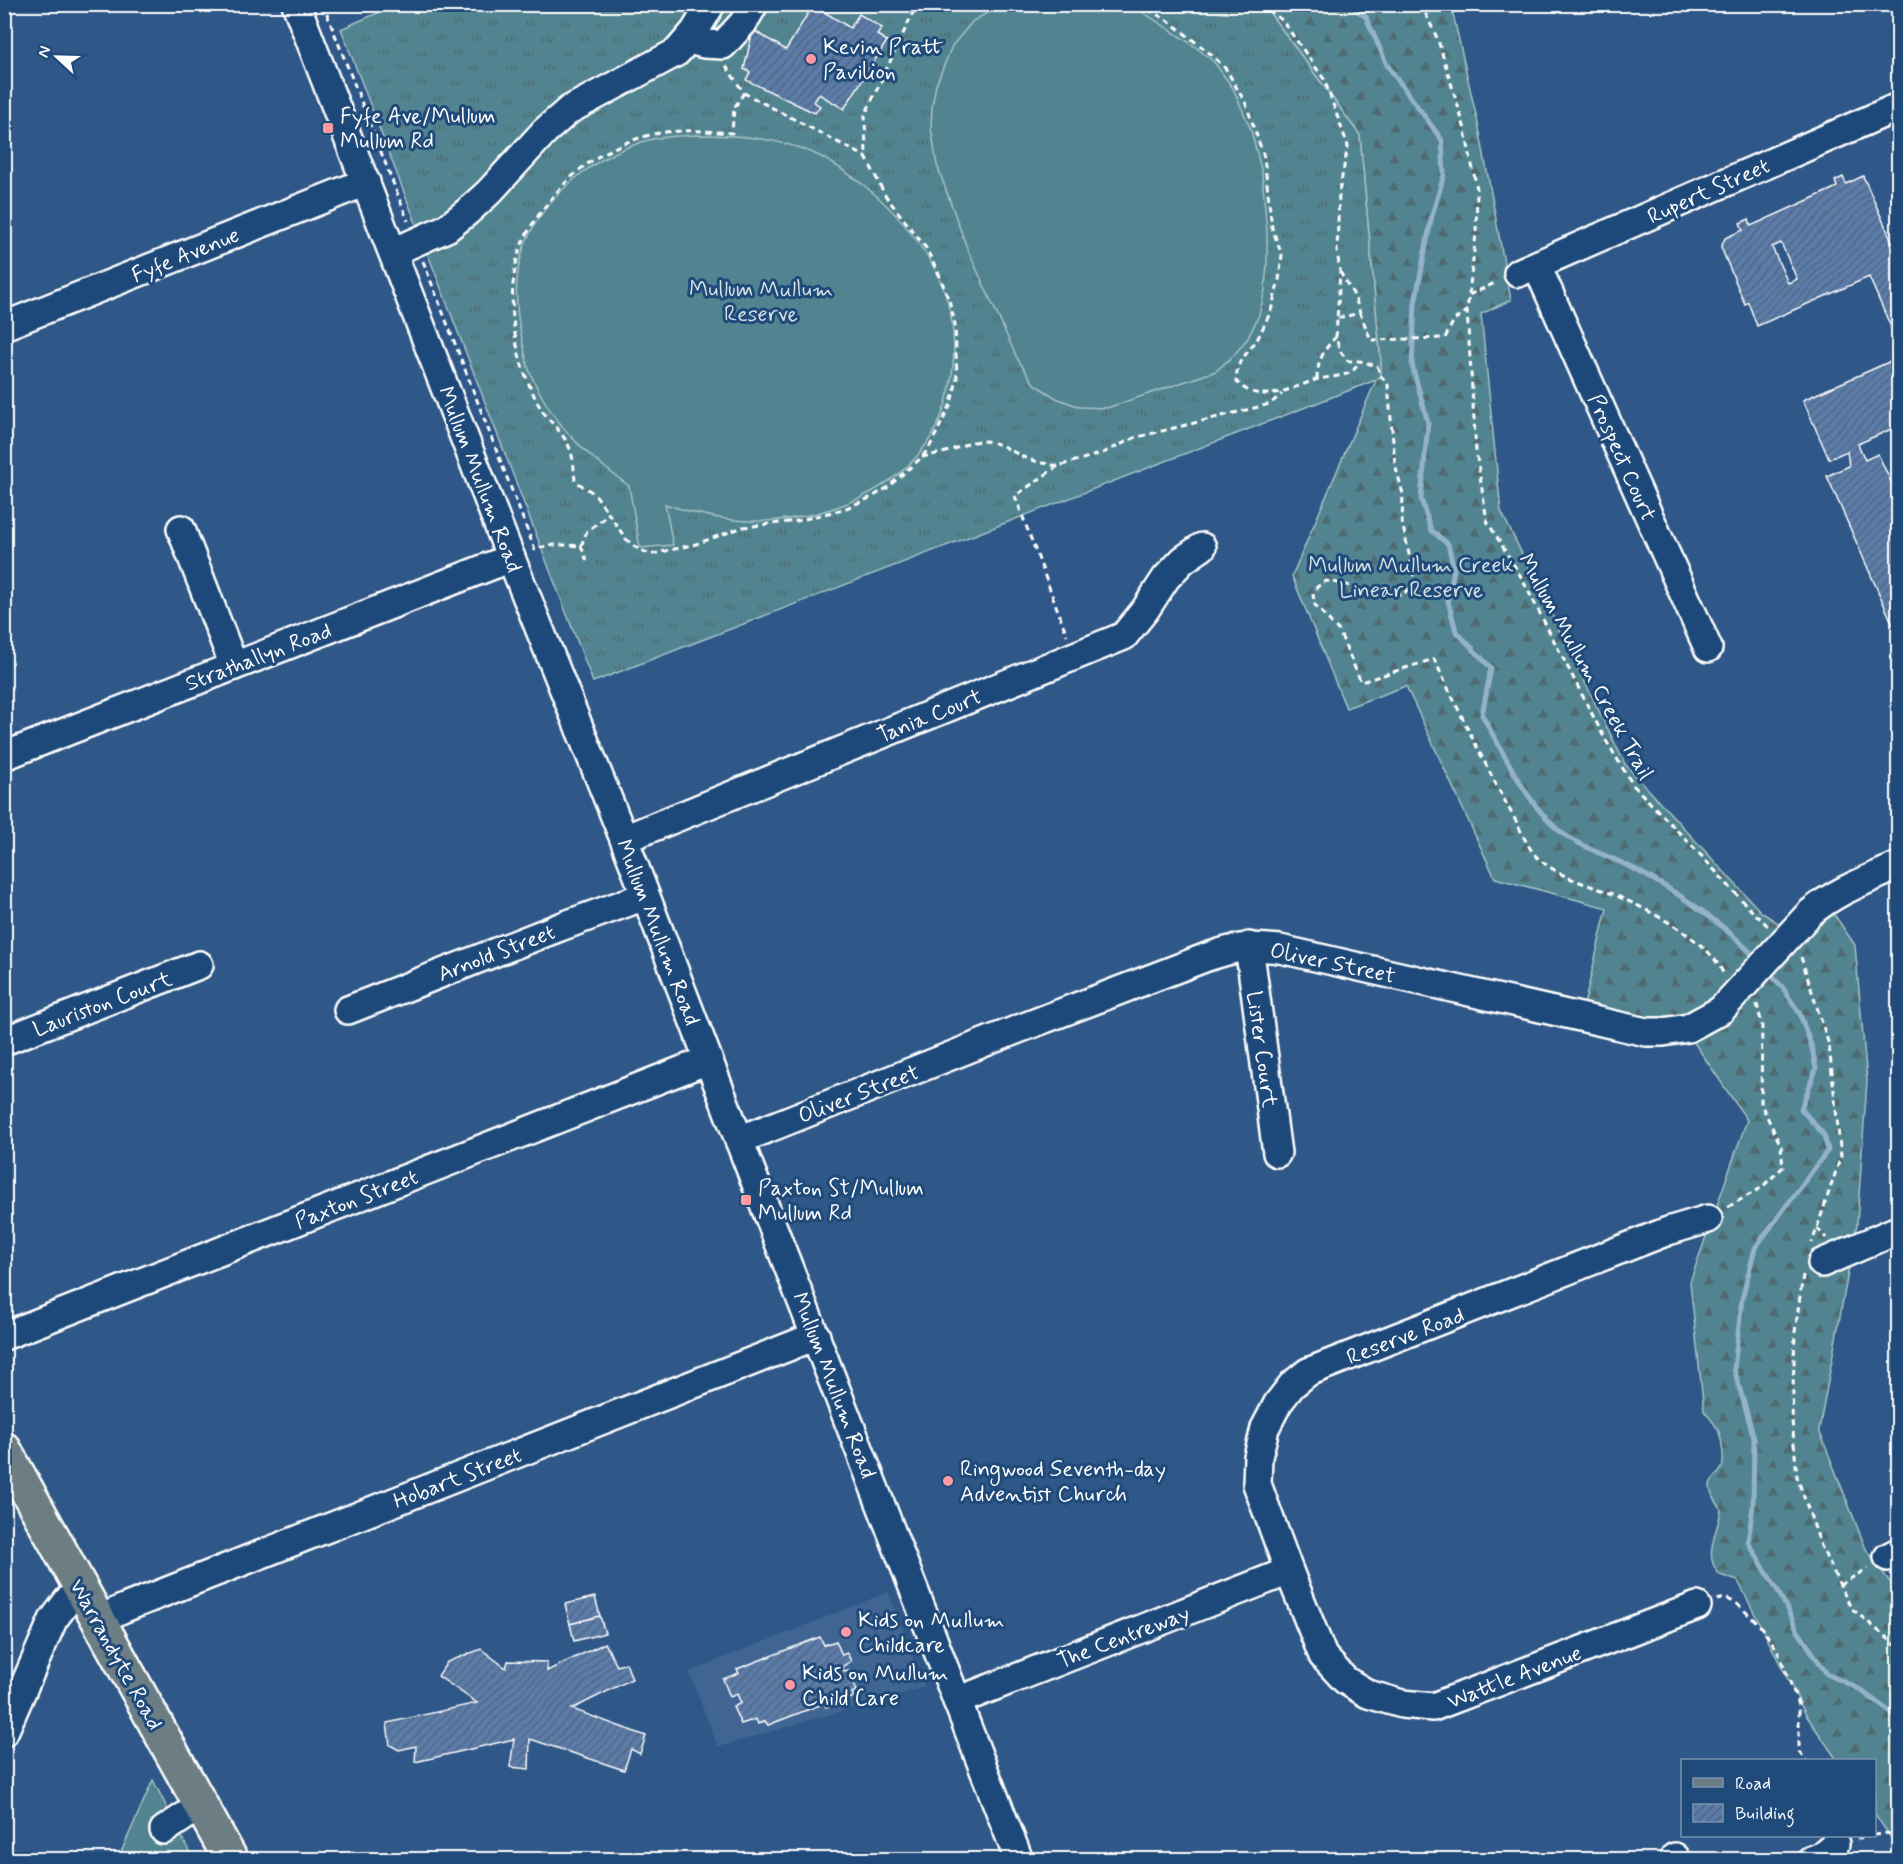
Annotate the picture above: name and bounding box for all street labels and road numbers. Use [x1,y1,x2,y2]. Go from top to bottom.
street label: Rupert Street [1643,152,1774,231]
street label: Fyfe Avenue [128,222,244,290]
street label: Mullum Mullum Road [431,383,528,577]
street label: Prospect Court [1581,390,1662,526]
street label: Mullum Mullum Creek Trail [1511,549,1659,785]
street label: Strathallyn Road [182,617,336,699]
street label: Tania Court [873,683,986,751]
street label: Mullum Mullum Road [609,836,706,1030]
street label: Arnold Street [434,919,559,989]
street label: Oliver Street [1267,937,1398,991]
street label: Lauriston Court [29,966,176,1044]
street label: Lister Court [1239,989,1283,1109]
street label: Oliver Street [794,1059,923,1131]
street label: Paxton Street [291,1164,422,1236]
street label: Mullum Mullum Road [785,1289,882,1483]
street label: Reserve Road [1343,1302,1468,1372]
street label: Hobart Street [390,1442,526,1516]
street label: Warrandyte Road [62,1575,168,1735]
street label: The Centreway [1054,1600,1194,1676]
street label: Wattle Avenue [1444,1639,1586,1716]

